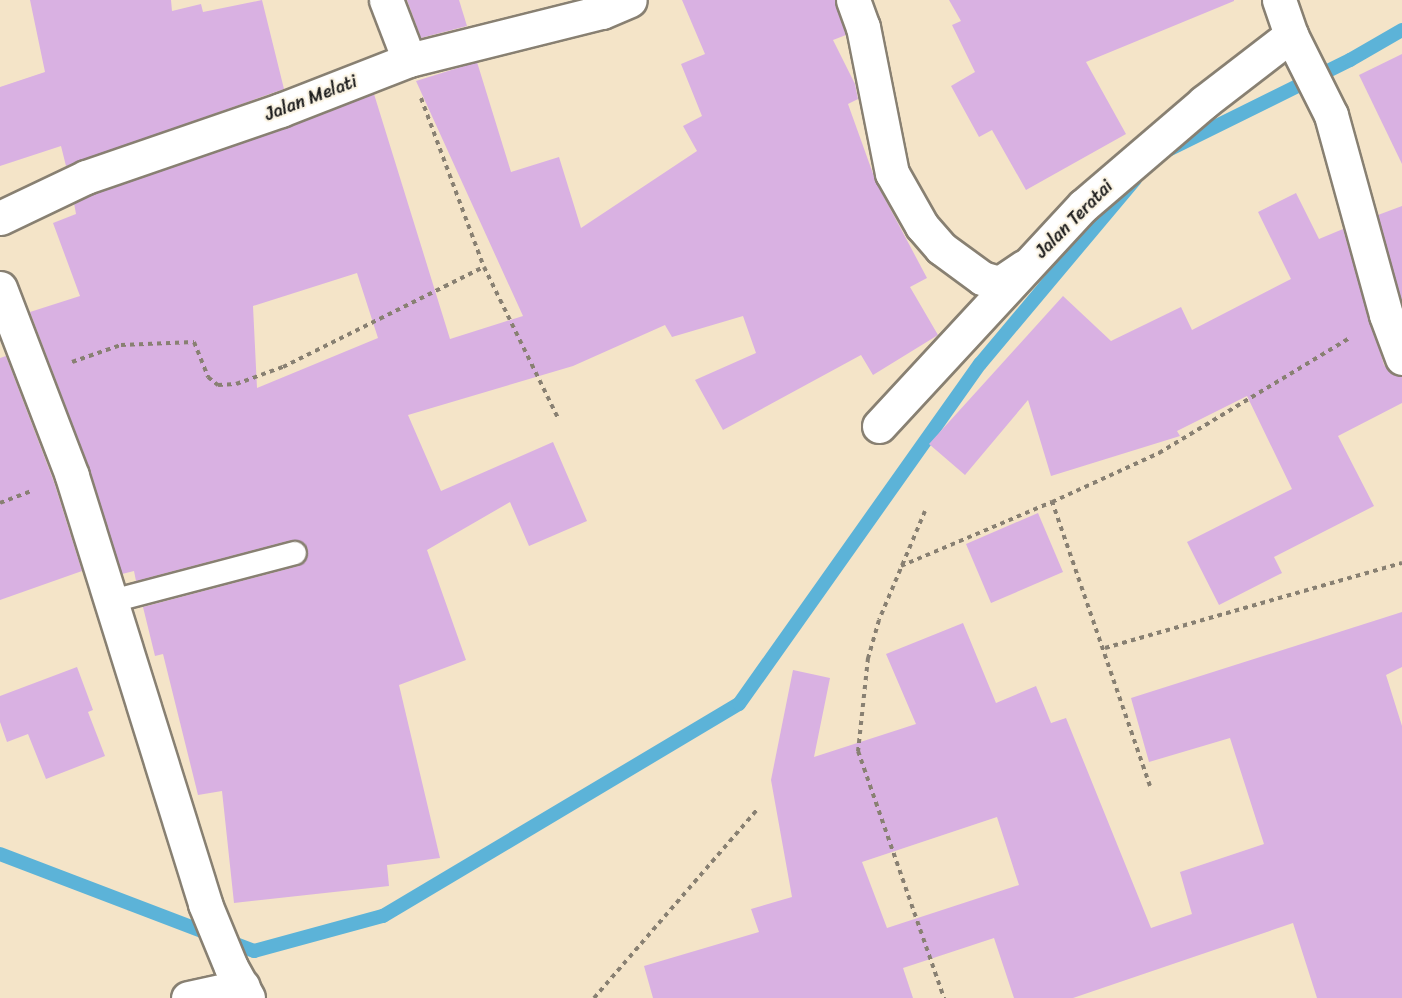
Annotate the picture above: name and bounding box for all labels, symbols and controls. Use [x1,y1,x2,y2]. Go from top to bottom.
street label: Jalan Melati [262,71,360,125]
street label: Jalan Teratai [1030,175,1118,263]

